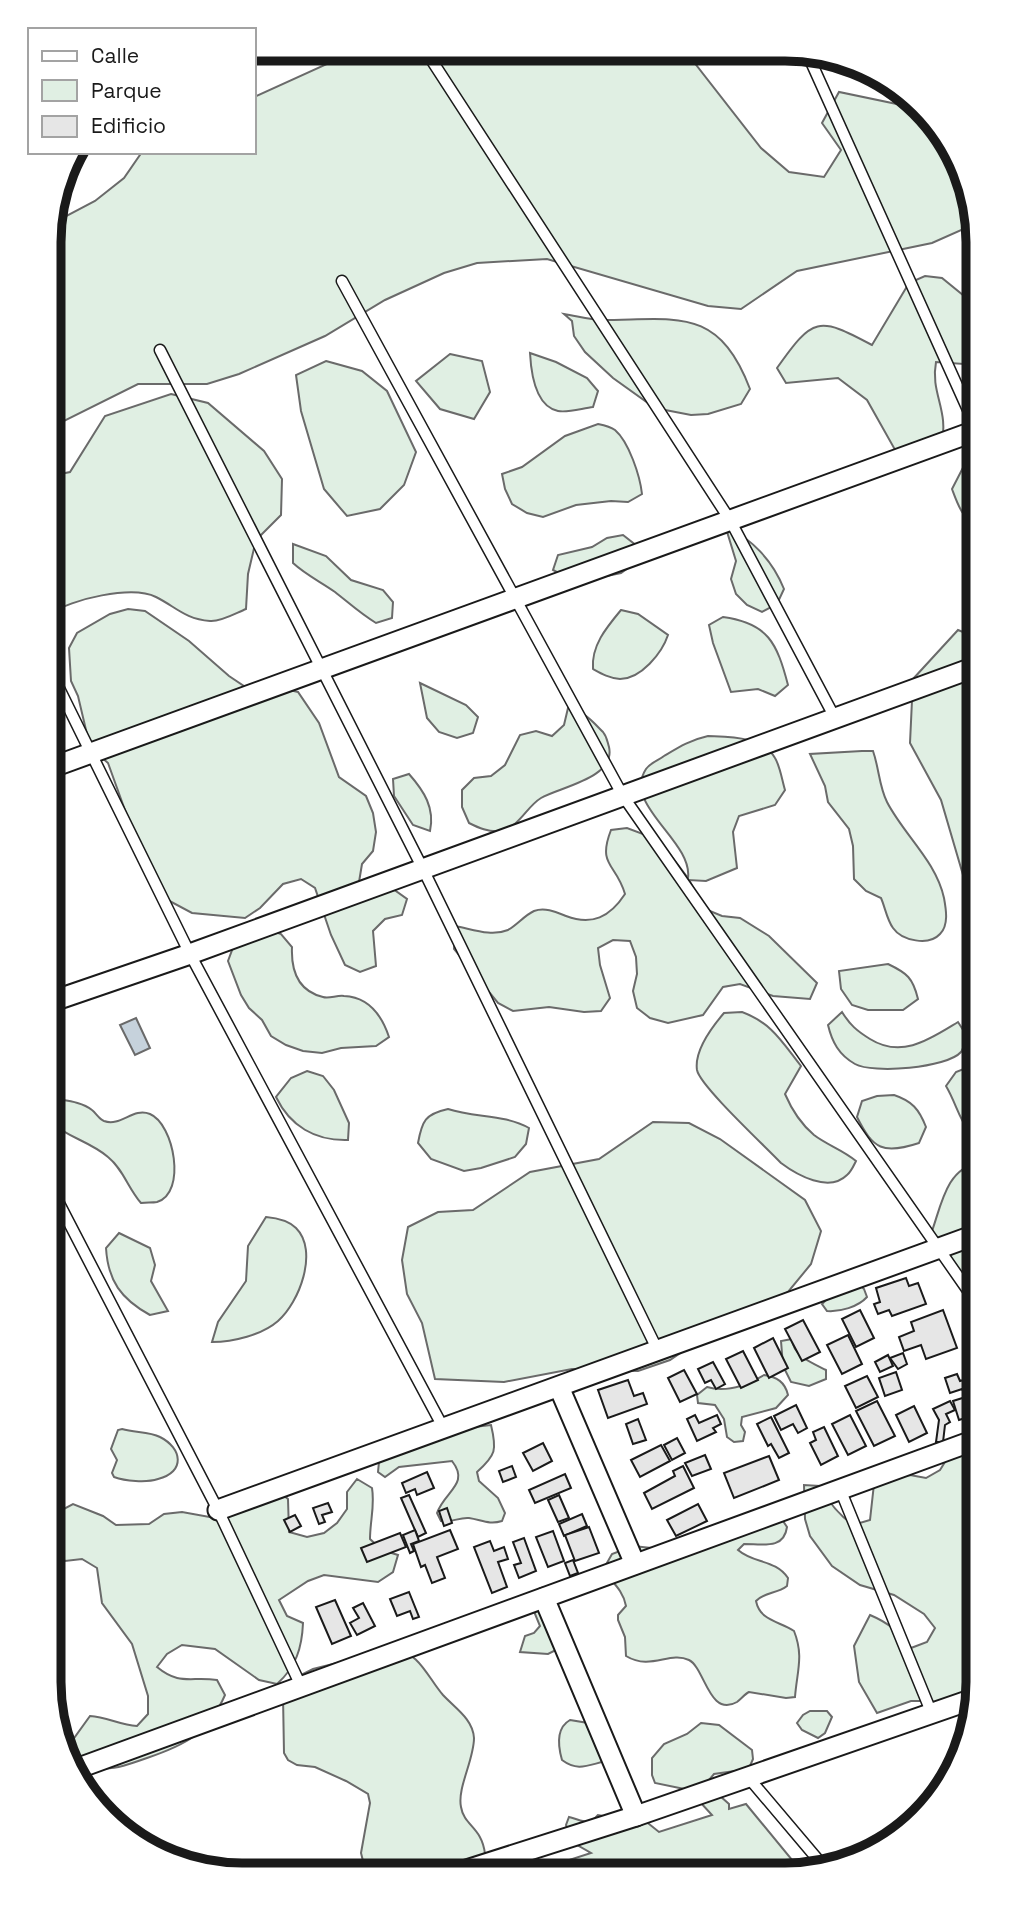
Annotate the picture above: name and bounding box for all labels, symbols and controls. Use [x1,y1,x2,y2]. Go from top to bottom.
legend [28,28,256,154]
text: Calle [91,42,139,69]
text: Parque [91,77,162,104]
text: Edificio [91,112,166,139]

